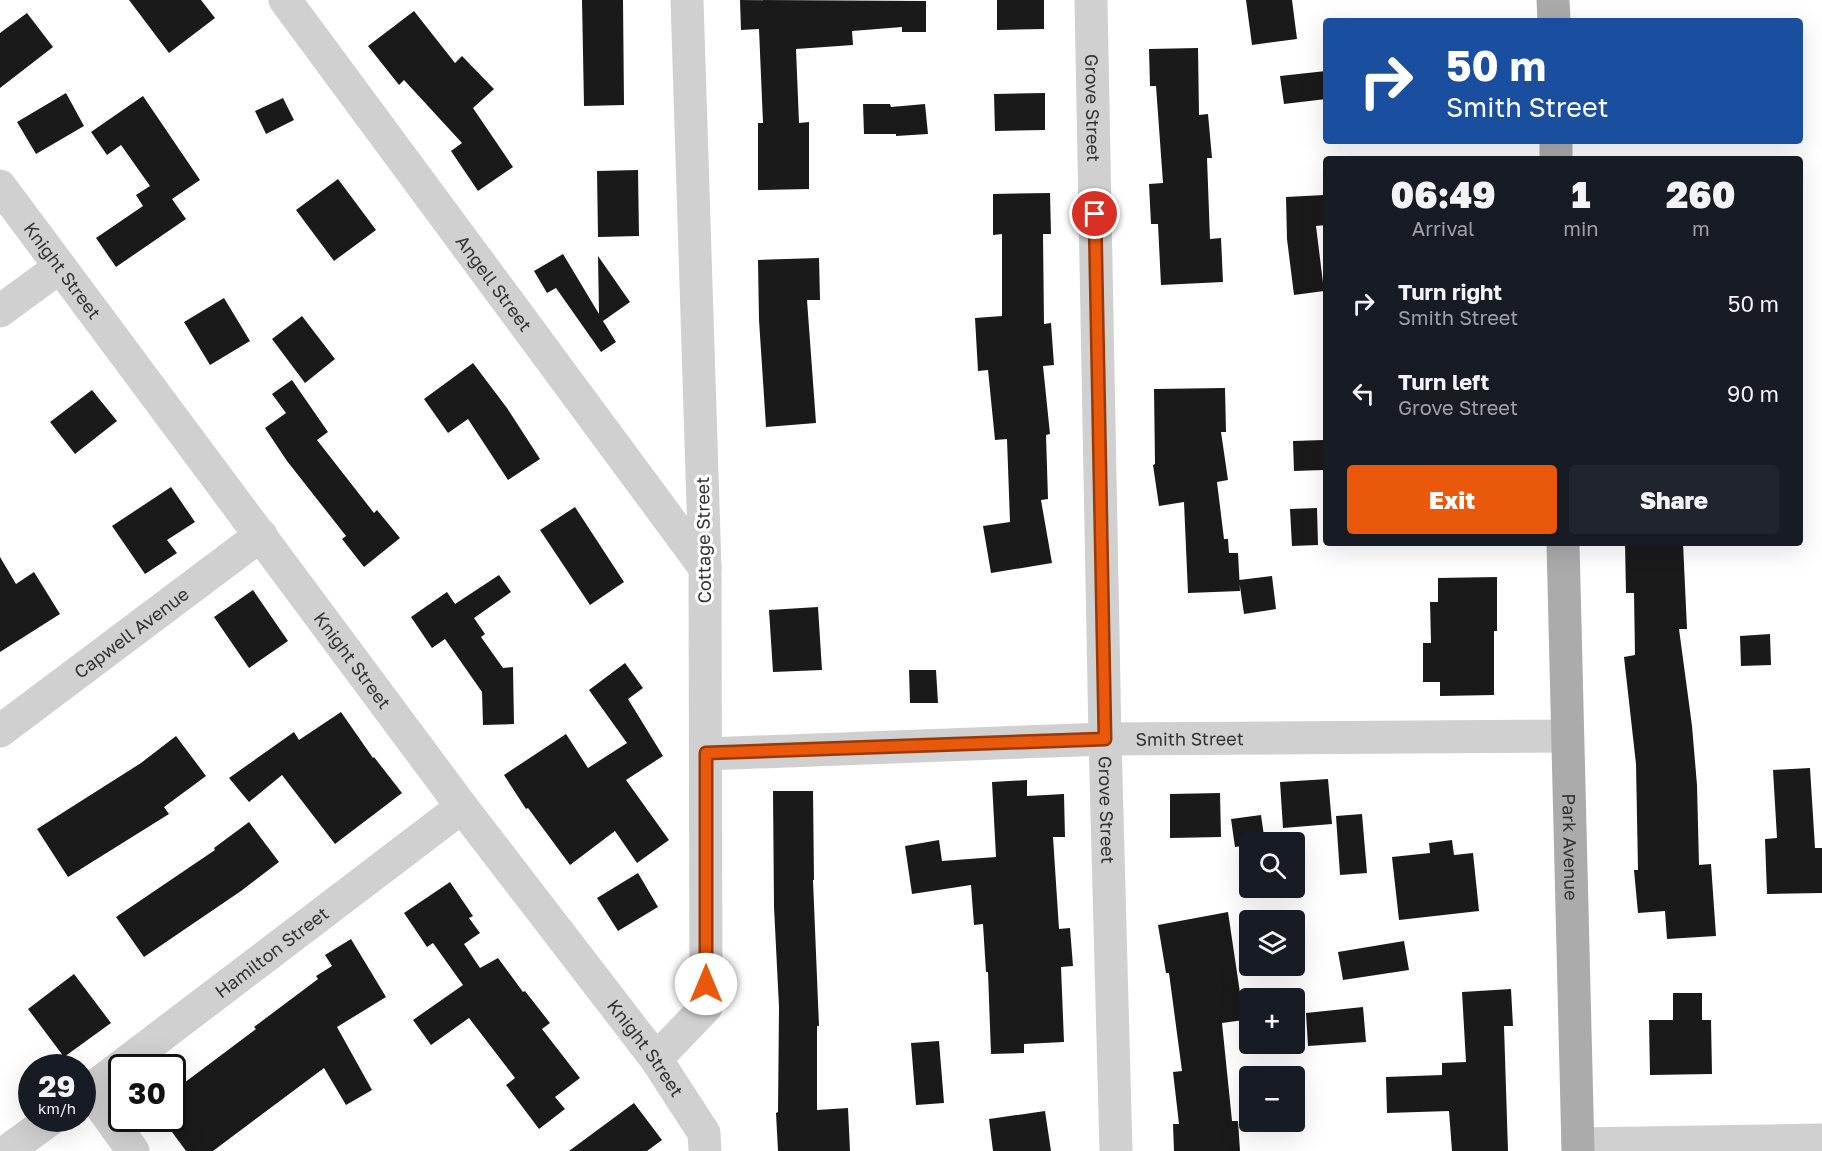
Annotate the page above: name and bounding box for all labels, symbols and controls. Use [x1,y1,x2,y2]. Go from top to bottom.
text: 50 m [1446,40,1546,90]
icon: right [1347,42,1425,120]
street label: Grove Street [1081,54,1105,162]
text: Smith Street [1446,91,1609,123]
text: 06:49 [1390,173,1496,216]
text: 1 [1571,173,1590,216]
text: 260 [1666,173,1736,216]
pin [1069,188,1120,239]
icon: arrive [1078,197,1111,230]
text: Arrival [1412,216,1474,240]
text: min [1563,216,1599,240]
text: m [1692,216,1710,240]
street label: Knight Street [19,217,106,323]
street label: Angell Street [452,231,537,335]
text: Turn right [1398,278,1502,305]
icon: right [1347,287,1380,320]
text: 50 m [1728,290,1779,317]
text: Smith Street [1398,305,1518,329]
text: Turn left [1398,368,1489,395]
icon: left [1347,377,1380,410]
text: 90 m [1727,380,1779,407]
text: Grove Street [1398,395,1518,419]
button: Exit [1347,465,1557,534]
button: Share [1569,465,1779,534]
street label: Cottage Street [691,476,715,604]
street label: Capwell Avenue [69,582,193,683]
street label: Knight Street [310,607,396,713]
street label: Smith Street [1135,727,1244,750]
street label: Grove Street [1094,756,1119,864]
street label: Park Avenue [1558,793,1583,901]
map controls [1239,832,1305,1132]
button: search [1239,832,1305,898]
street label: Hamilton Street [210,902,333,1002]
button: layers [1239,910,1305,976]
position arrow [674,952,738,1016]
button: + [1239,988,1305,1054]
street label: Knight Street [603,995,688,1101]
speed limit sign: 30 [108,1054,186,1132]
button: − [1239,1066,1305,1132]
text: 29 [38,1068,76,1104]
text: km/h [38,1099,76,1117]

